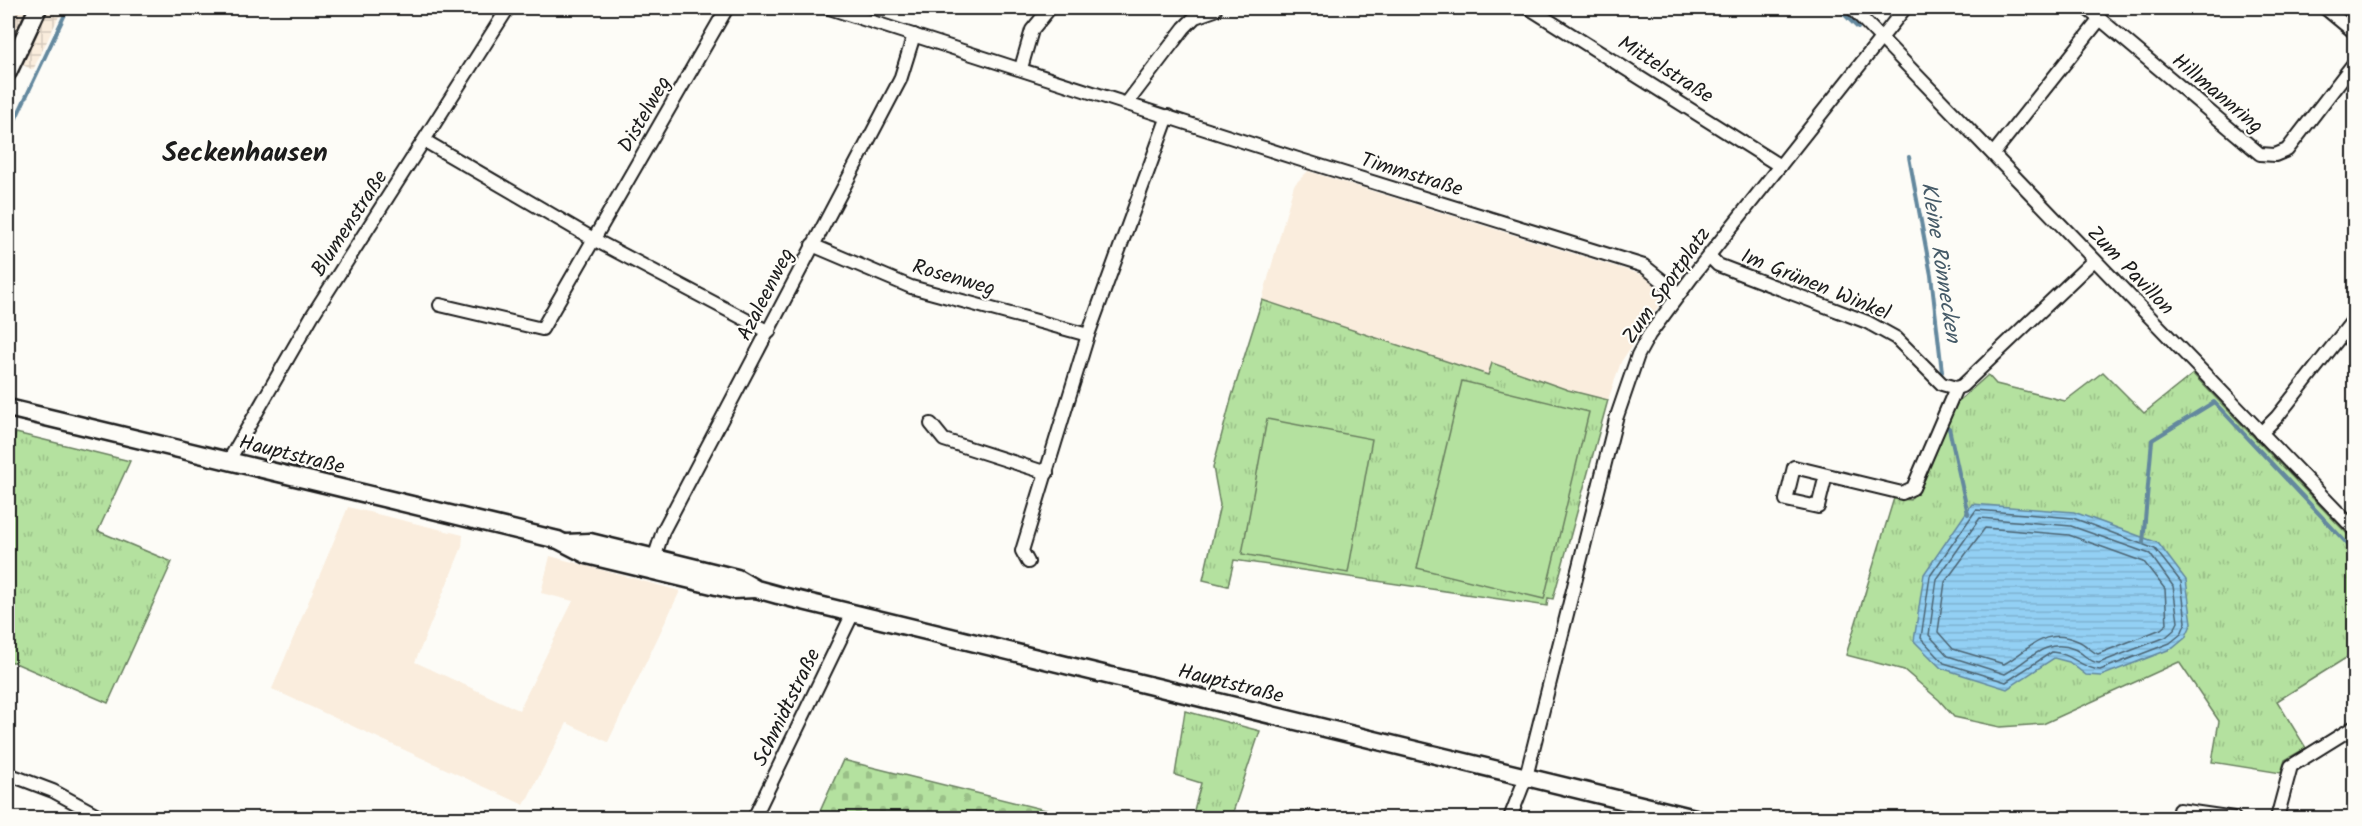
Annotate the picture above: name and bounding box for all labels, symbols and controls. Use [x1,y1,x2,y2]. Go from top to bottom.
street label: Mittelstraße [1611,28,1720,113]
street label: Hillmannring [2164,46,2270,143]
street label: Distelweg [610,70,681,159]
district label: Seckenhausen [162,132,328,175]
street label: Timmstraße [1356,144,1467,207]
street label: Blumenstraße [303,163,398,284]
water label: Kleine Rönnecken [1910,180,1970,347]
street label: Zum Pavillon [2078,218,2182,324]
street label: Zum Sportplatz [1615,221,1720,351]
street label: Im Grünen Winkel [1736,240,1895,330]
street label: Azaleenweg [729,242,804,347]
street label: Rosenweg [908,251,999,306]
street label: Hauptstraße [235,426,348,485]
street label: Schmidtstraße [745,643,830,772]
street label: Hauptstraße [1174,655,1287,714]

